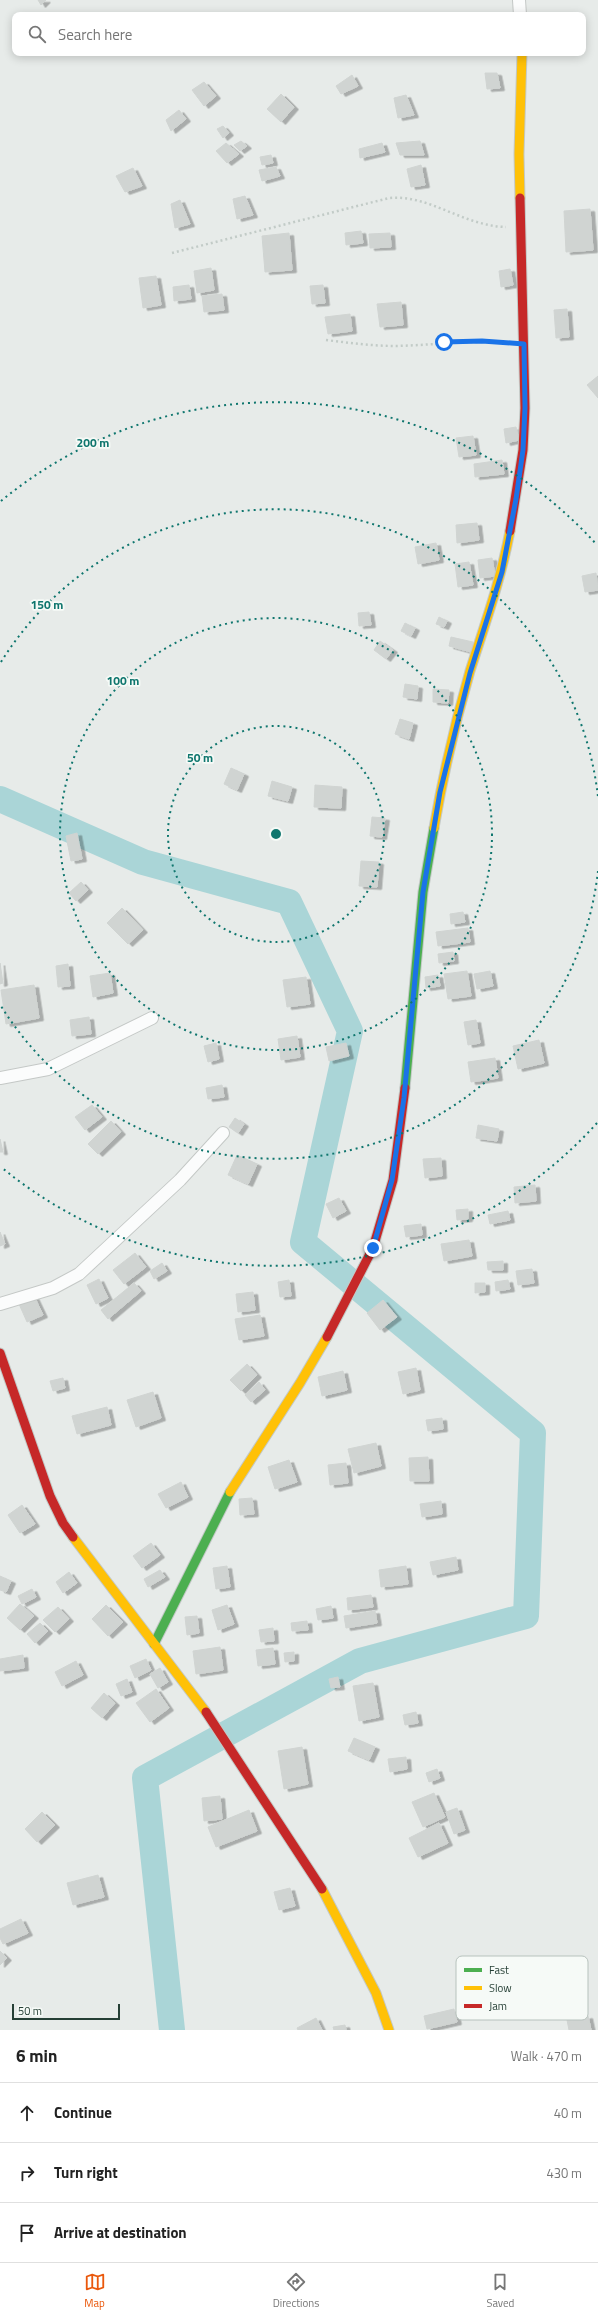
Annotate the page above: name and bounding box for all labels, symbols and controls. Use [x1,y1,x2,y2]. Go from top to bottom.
search box [12,12,586,56]
icon: search [26,23,48,45]
text: Search here [58,23,132,46]
route start [435,333,453,351]
text: 200 m [77,433,109,452]
text: 150 m [31,595,63,614]
text: 100 m [107,671,139,690]
text: 50 m [187,748,213,767]
centre of rings [269,827,283,841]
route end [364,1239,382,1257]
legend [456,1956,588,2020]
text: Fast [489,1962,509,1978]
text: Slow [489,1980,512,1996]
text: Jam [489,1998,507,2014]
scale bar [12,2002,120,2021]
text: 50 m [18,2003,42,2019]
text: 6 min [16,2043,57,2069]
text: Walk · 470 m [511,2046,582,2066]
text: Continue [54,2101,112,2124]
icon: ahead [16,2102,38,2124]
text: 40 m [554,2103,582,2123]
text: Turn right [54,2161,118,2184]
icon: right [16,2162,38,2184]
text: 430 m [546,2163,582,2183]
text: Arrive at destination [54,2221,187,2244]
icon: arrive [16,2222,38,2244]
tab: Map [84,2271,106,2311]
tab: Directions [273,2271,319,2311]
tab: Saved [486,2271,514,2311]

